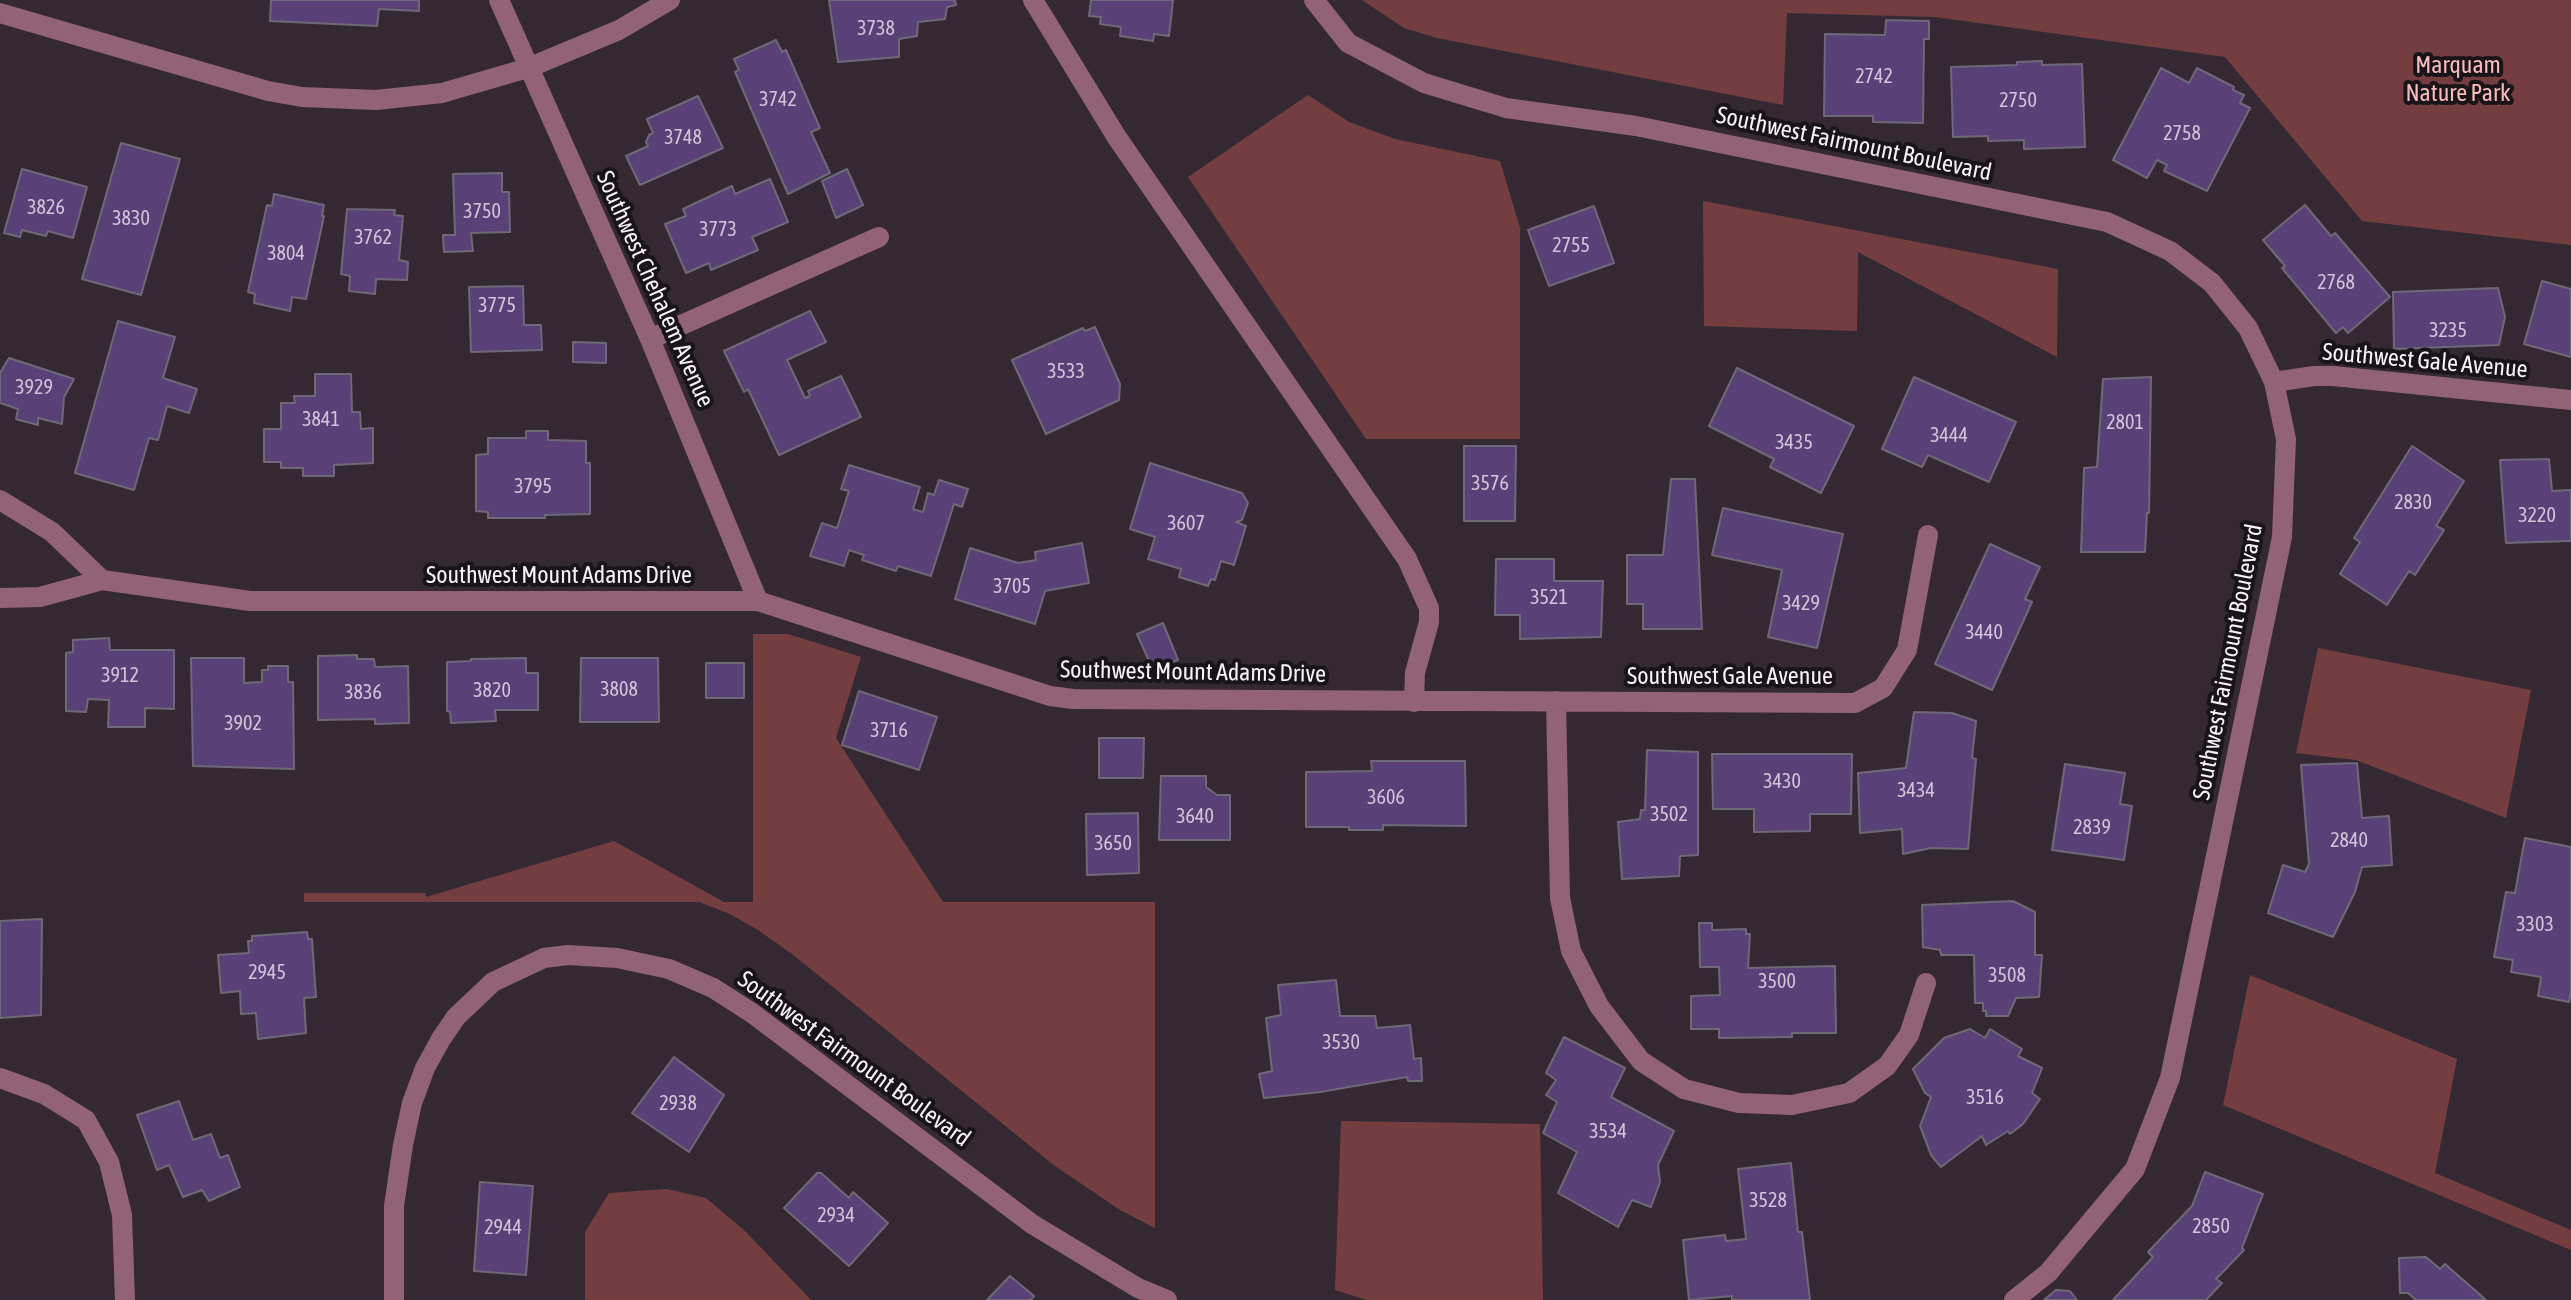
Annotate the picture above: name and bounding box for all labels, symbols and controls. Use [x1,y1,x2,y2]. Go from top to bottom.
house number: 3738 [857,17,895,41]
park label: Marquam Nature Park [2405,51,2511,107]
house number: 2742 [1855,65,1893,89]
house number: 3742 [759,88,797,112]
house number: 2750 [1999,89,2037,113]
street label: Southwest Fairmount Boulevard [1714,101,1994,187]
house number: 2758 [2163,122,2201,146]
house number: 3748 [664,126,702,150]
street label: Southwest Chehalem Avenue [590,167,720,411]
house number: 3826 [27,196,65,220]
house number: 3750 [463,200,501,224]
house number: 3830 [112,207,150,231]
house number: 3773 [699,218,737,242]
house number: 3762 [354,226,392,250]
house number: 2755 [1552,234,1590,258]
house number: 3804 [267,242,305,266]
house number: 2768 [2317,271,2355,295]
house number: 3775 [478,294,516,318]
house number: 3235 [2429,319,2467,343]
street label: Southwest Gale Avenue [2321,338,2529,384]
house number: 3533 [1047,360,1085,384]
house number: 3929 [15,376,53,400]
house number: 3841 [302,408,340,432]
house number: 2801 [2106,411,2144,435]
house number: 3444 [1930,424,1968,448]
house number: 3435 [1775,431,1813,455]
house number: 3576 [1471,472,1509,496]
house number: 3795 [514,475,552,499]
house number: 2830 [2394,491,2432,515]
house number: 3220 [2518,504,2556,528]
house number: 3607 [1167,512,1205,536]
street label: Southwest Fairmount Boulevard [2187,522,2269,802]
street label: Southwest Mount Adams Drive [426,561,692,589]
house number: 3705 [993,575,1031,599]
house number: 3521 [1530,586,1568,610]
house number: 3429 [1782,592,1820,616]
house number: 3440 [1965,621,2003,645]
street label: Southwest Mount Adams Drive [1060,655,1326,689]
street label: Southwest Gale Avenue [1627,662,1833,690]
house number: 3912 [101,664,139,688]
house number: 3808 [600,678,638,702]
house number: 3820 [473,679,511,703]
house number: 3836 [344,681,382,705]
house number: 3902 [224,712,262,736]
house number: 3716 [870,719,908,743]
house number: 3430 [1763,770,1801,794]
house number: 3434 [1897,779,1935,803]
house number: 3606 [1367,786,1405,810]
house number: 3502 [1650,803,1688,827]
house number: 3640 [1176,805,1214,829]
house number: 2839 [2073,816,2111,840]
house number: 2840 [2330,829,2368,853]
house number: 3650 [1094,832,1132,856]
house number: 3303 [2516,913,2554,937]
house number: 2945 [248,961,286,985]
house number: 3508 [1988,964,2026,988]
street label: Southwest Fairmount Boulevard [732,965,976,1153]
house number: 3500 [1758,970,1796,994]
house number: 3530 [1322,1031,1360,1055]
house number: 3516 [1966,1086,2004,1110]
house number: 2938 [659,1092,697,1116]
house number: 3534 [1589,1120,1627,1144]
house number: 3528 [1749,1189,1787,1213]
house number: 2934 [817,1204,855,1228]
house number: 2850 [2192,1215,2230,1239]
house number: 2944 [484,1216,522,1240]

